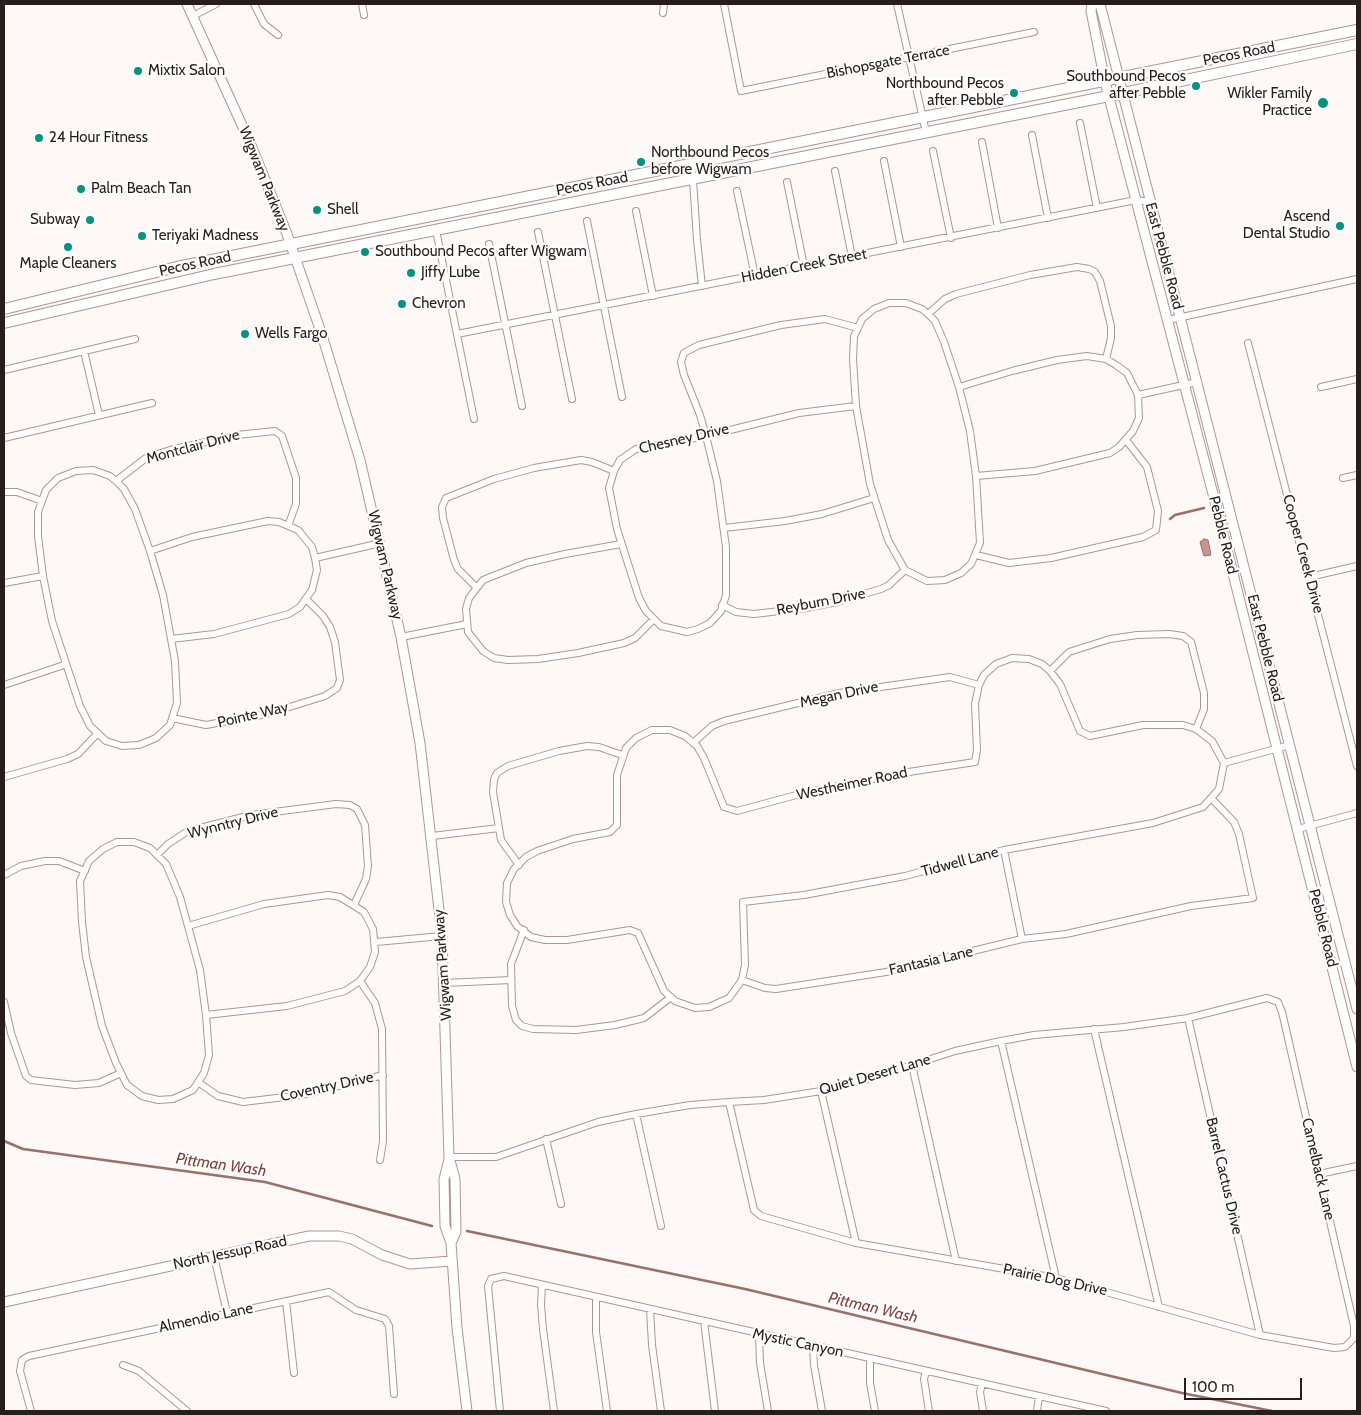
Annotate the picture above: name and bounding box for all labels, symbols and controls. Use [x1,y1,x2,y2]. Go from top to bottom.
street label: Pecos Road [1201,38,1277,70]
street label: Bishopsgate Terrace [825,41,951,83]
place label: Mixtix Salon [148,62,225,80]
marker: Mixtix Salon [132,65,144,77]
place label: Southbound Pecos after Pebble [1066,68,1186,103]
place label: Northbound Pecos after Pebble [886,75,1004,110]
marker: Southbound Pecos after Pebble [1190,80,1202,92]
place label: Wikler Family Practice [1227,85,1312,120]
marker: Northbound Pecos after Pebble [1008,87,1020,99]
marker: Wikler Family Practice [1316,96,1330,110]
street label: Wigwam Parkway [235,124,293,234]
place label: 24 Hour Fitness [49,129,148,147]
marker: 24 Hour Fitness [33,132,45,144]
place label: Northbound Pecos before Wigwam [651,144,769,179]
marker: Northbound Pecos before Wigwam [635,156,647,168]
street label: Pecos Road [554,168,630,200]
place label: Palm Beach Tan [91,180,191,198]
marker: Palm Beach Tan [75,183,87,195]
place label: Shell [327,201,359,219]
street label: East Pebble Road [1141,201,1187,311]
marker: Shell [311,204,323,216]
place label: Ascend Dental Studio [1243,208,1330,243]
place label: Subway [30,211,80,229]
marker: Subway [84,214,96,226]
marker: Ascend Dental Studio [1334,220,1346,232]
place label: Teriyaki Madness [152,227,258,245]
marker: Teriyaki Madness [136,230,148,242]
marker: Maple Cleaners [62,241,74,253]
place label: Southbound Pecos after Wigwam [375,243,587,261]
street label: Hidden Creek Street [740,245,868,287]
marker: Southbound Pecos after Wigwam [359,246,371,258]
street label: Pecos Road [157,248,233,280]
place label: Maple Cleaners [20,255,116,273]
place label: Jiffy Lube [421,264,480,282]
marker: Jiffy Lube [405,267,417,279]
place label: Chevron [412,295,466,313]
marker: Chevron [396,298,408,310]
place label: Wells Fargo [255,325,328,343]
marker: Wells Fargo [239,328,251,340]
street label: Chesney Drive [637,420,731,458]
street label: Montclair Drive [144,426,242,468]
street label: Cooper Creek Drive [1278,493,1328,615]
street label: Pebble Road [1205,494,1241,576]
street label: Wigwam Parkway [364,509,406,621]
street label: Reyburn Drive [775,585,867,619]
street label: East Pebble Road [1243,592,1287,704]
street label: Megan Drive [798,678,880,712]
street label: Pointe Way [216,698,290,732]
street label: Westheimer Road [795,763,909,805]
street label: Wynntry Drive [186,803,280,843]
street label: Tidwell Lane [919,843,1001,881]
street label: Pebble Road [1305,887,1341,969]
street label: Wigwam Parkway [430,909,456,1021]
street label: Fantasia Lane [887,943,975,979]
street label: Quiet Desert Lane [817,1051,933,1099]
street label: Coventry Drive [279,1068,375,1106]
street label: Barrel Cactus Drive [1202,1116,1246,1236]
street label: Camelback Lane [1298,1116,1338,1222]
water label: Pittman Wash [174,1149,268,1181]
street label: North Jessup Road [172,1232,288,1274]
street label: Prairie Dog Drive [1001,1260,1109,1300]
water label: Pittman Wash [826,1288,920,1328]
street label: Almendio Lane [157,1299,255,1337]
street label: Mystic Canyon [751,1325,845,1361]
scale bar [1186,1368,1304,1400]
text: 100 m [1192,1378,1234,1396]

